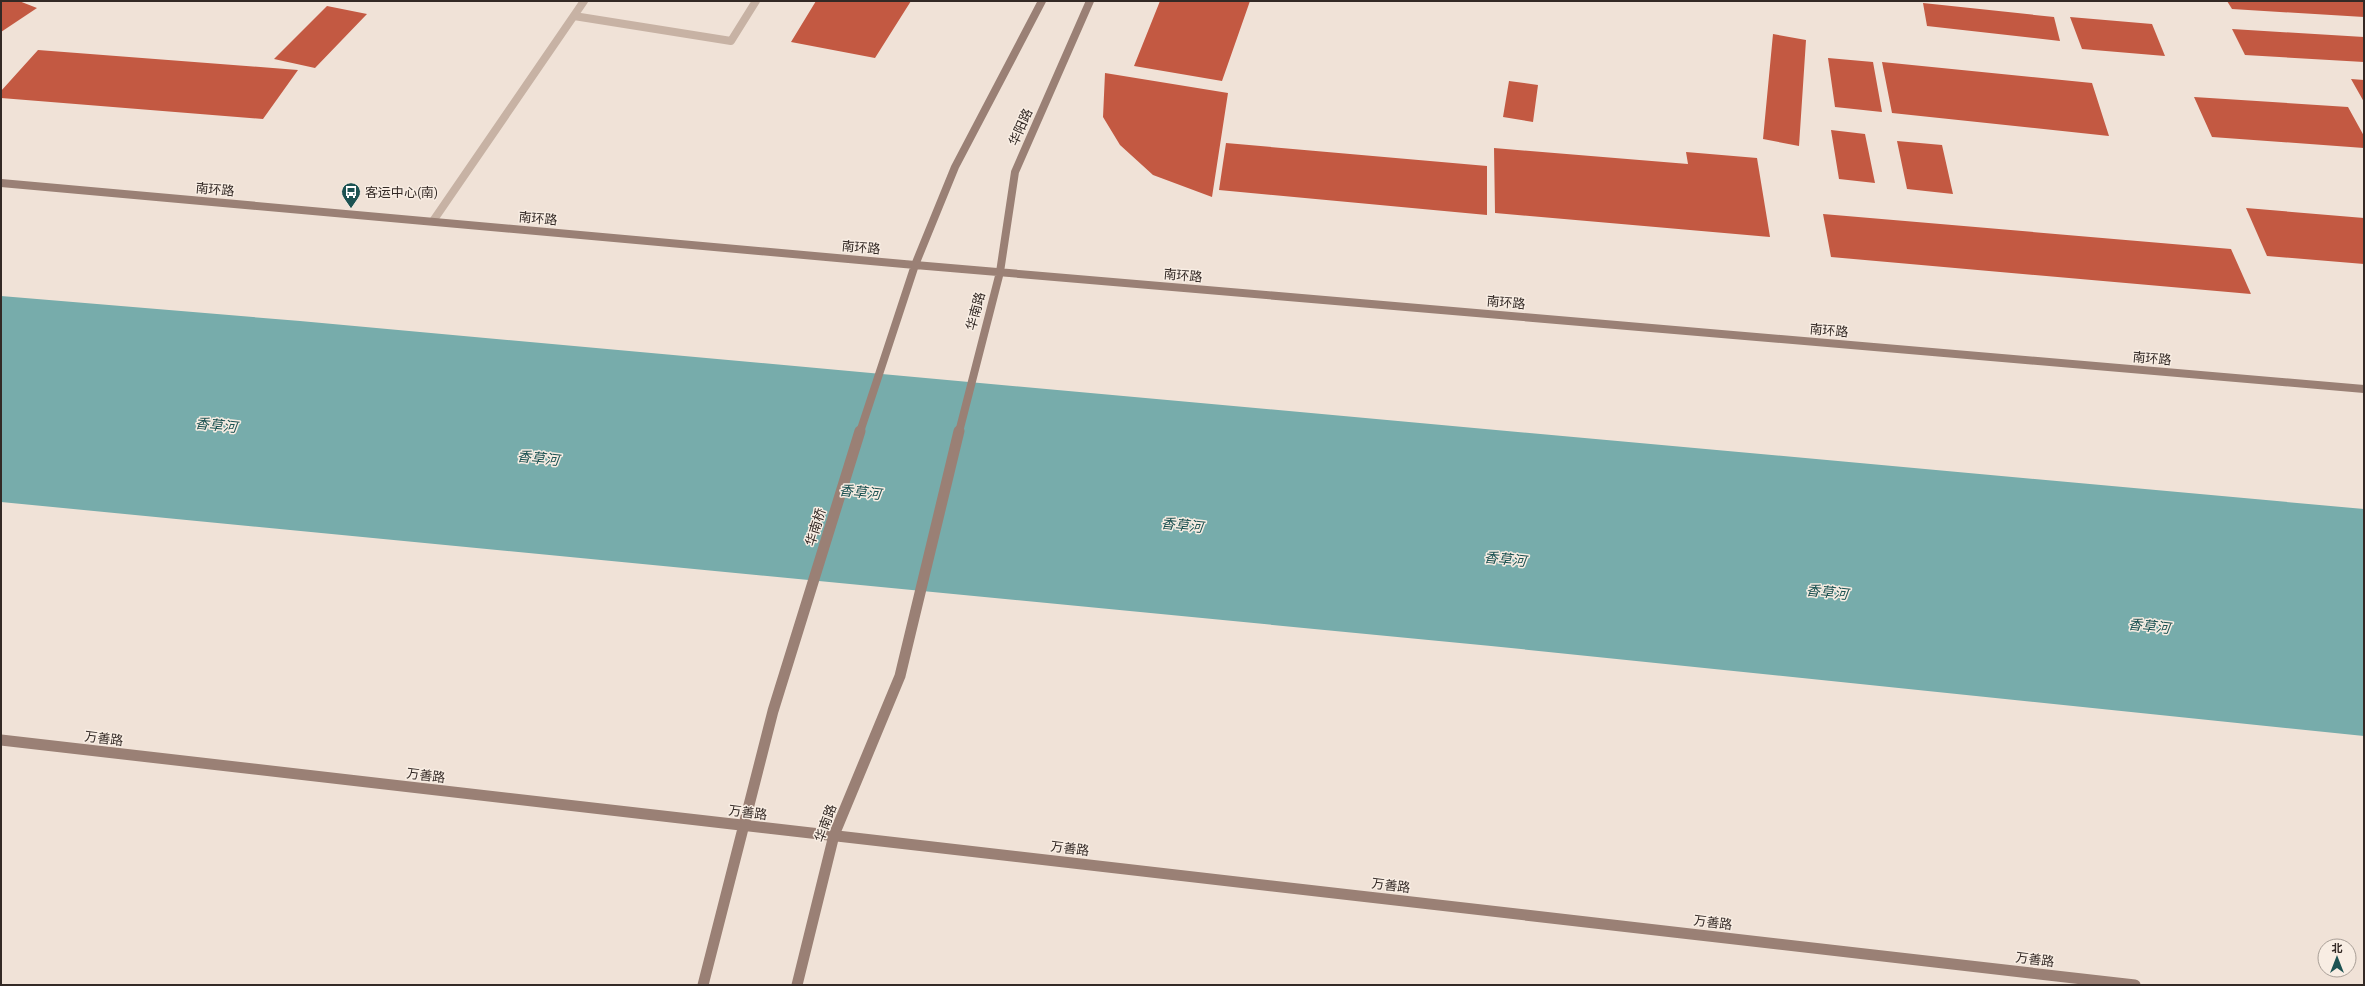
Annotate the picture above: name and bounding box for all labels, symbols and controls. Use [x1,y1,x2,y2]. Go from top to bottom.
street label: 华阳路 [1006,106,1034,148]
street label: 南环路 [195,180,235,198]
bus stop icon: 客运中心(南) [340,181,362,209]
place label: 客运中心(南) [365,185,438,200]
street label: 南环路 [518,209,558,227]
street label: 南环路 [841,238,881,256]
street label: 南环路 [1163,266,1203,284]
street label: 华南路 [963,290,987,332]
street label: 南环路 [1486,293,1526,311]
street label: 南环路 [1809,321,1849,339]
street label: 南环路 [2132,349,2172,367]
water label: 香草河 [194,415,241,435]
water label: 香草河 [516,448,563,468]
water label: 香草河 [838,482,885,502]
street label: 华南桥 [803,506,827,548]
water label: 香草河 [1160,515,1207,535]
water label: 香草河 [1483,549,1530,569]
water label: 香草河 [1805,582,1852,602]
water label: 香草河 [2127,616,2174,636]
street label: 万善路 [84,729,124,747]
street label: 万善路 [406,766,446,784]
street label: 华南路 [812,802,838,844]
street label: 万善路 [728,803,768,821]
street label: 万善路 [1050,839,1090,857]
street label: 万善路 [1371,876,1411,894]
street label: 万善路 [1693,913,1733,931]
north arrow [2317,938,2357,978]
text: 北 [2332,942,2343,954]
street label: 万善路 [2015,950,2055,968]

